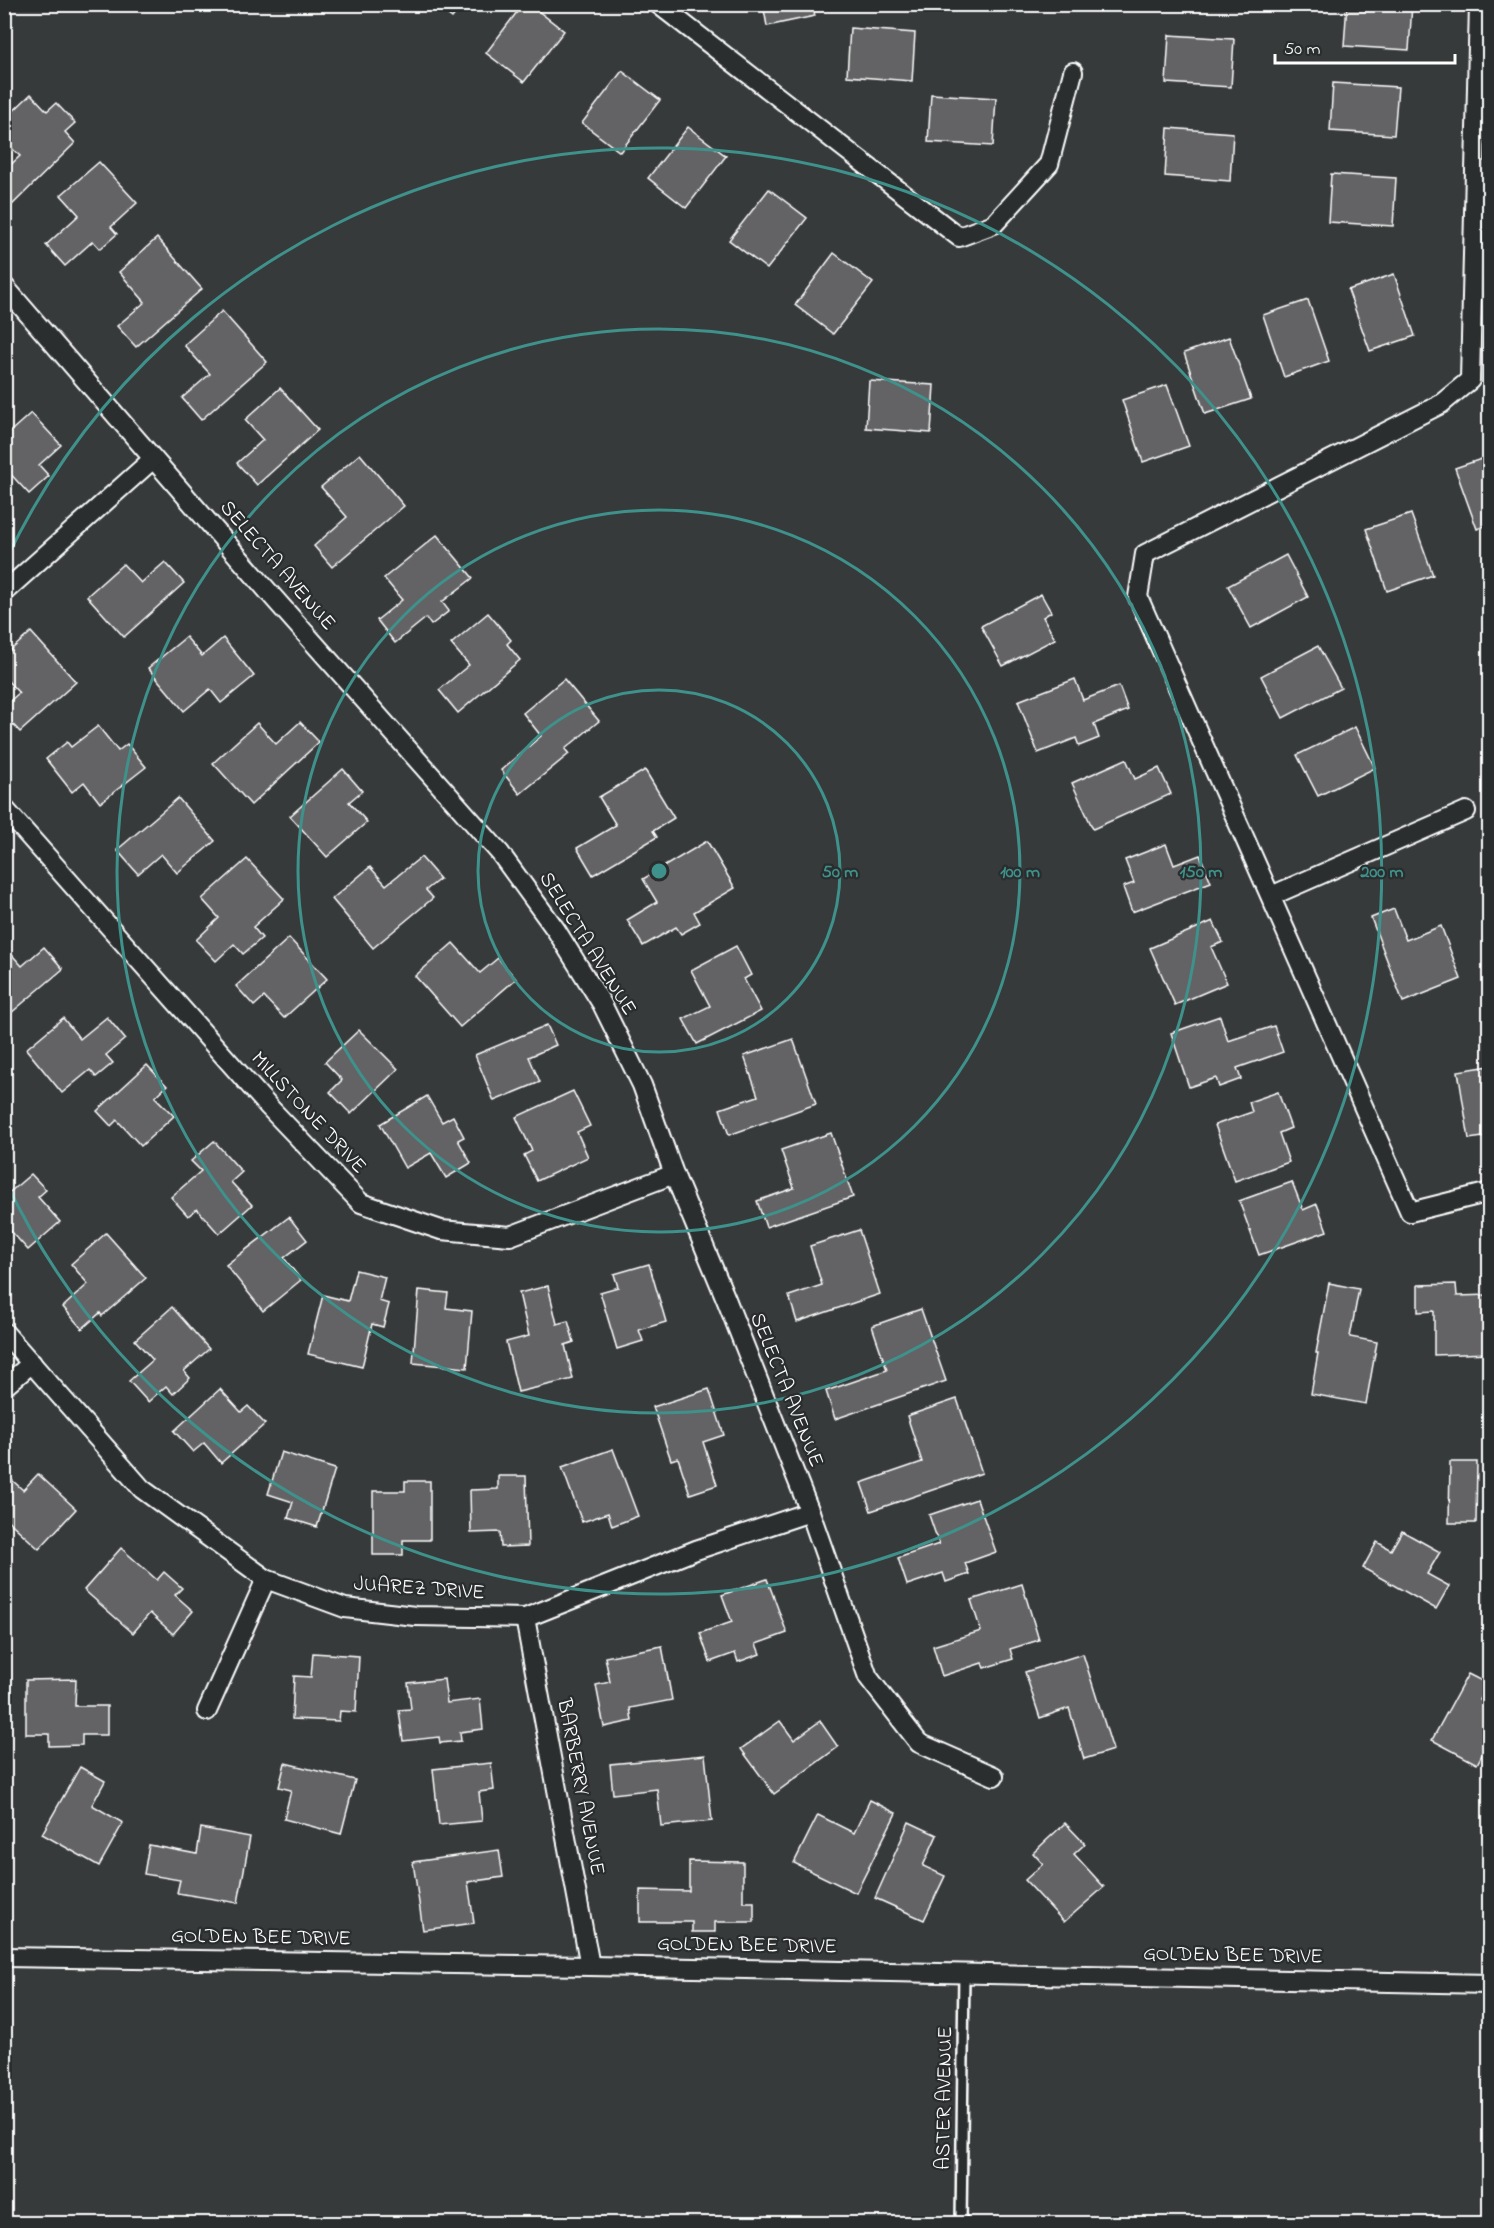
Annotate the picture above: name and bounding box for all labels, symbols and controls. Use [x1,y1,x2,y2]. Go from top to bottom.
scale bar [1275,27,1455,65]
text: 50 m [1284,37,1321,63]
street label: SELECTA AVENUE [212,494,342,638]
text: 50 m [822,860,858,886]
text: 100 m [1000,860,1040,886]
text: 150 m [1180,860,1222,886]
text: 200 m [1360,860,1404,886]
centre of rings [649,861,669,881]
street label: SELECTA AVENUE [531,866,643,1022]
street label: MILLSTONE DRIVE [243,1045,373,1181]
street label: SELECTA AVENUE [741,1308,831,1472]
street label: JUAREZ DRIVE [352,1569,486,1609]
street label: BARBERRY AVENUE [548,1695,612,1878]
street label: GOLDEN BEE DRIVE [171,1921,351,1955]
street label: GOLDEN BEE DRIVE [657,1929,837,1963]
street label: GOLDEN BEE DRIVE [1143,1939,1323,1973]
street label: ASTER AVENUE [929,2026,961,2170]

